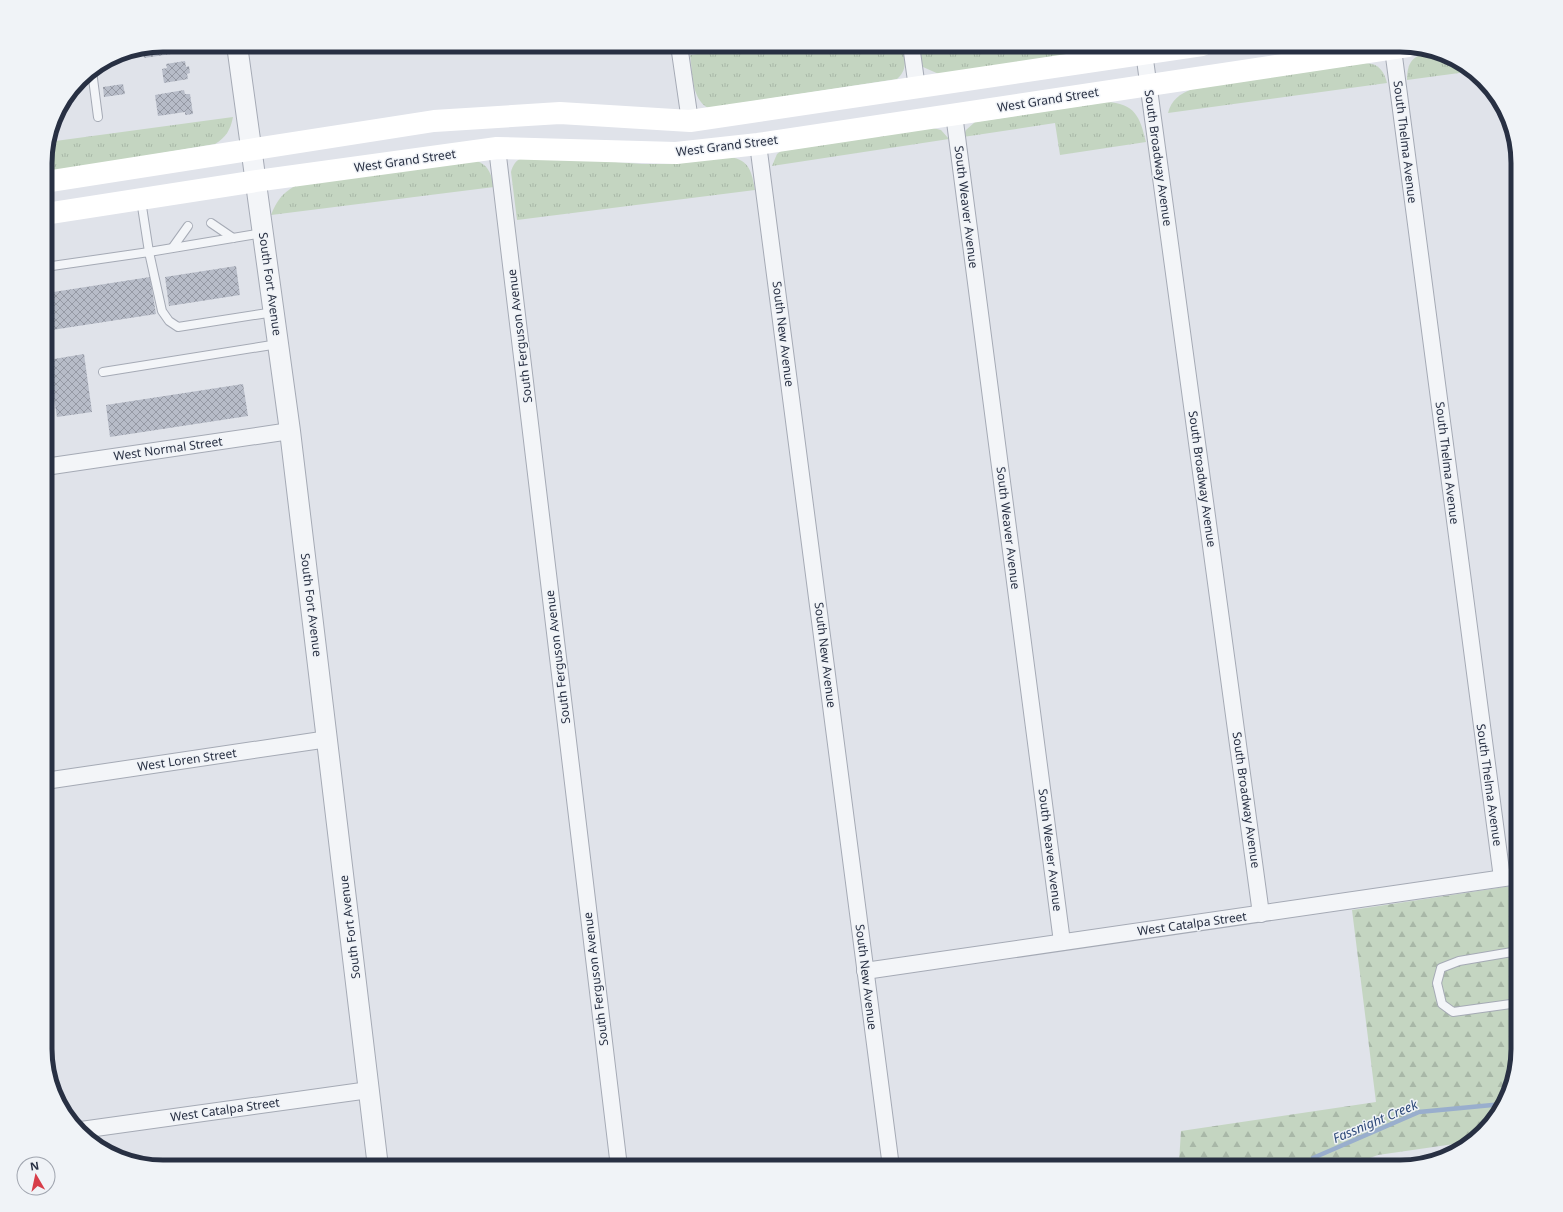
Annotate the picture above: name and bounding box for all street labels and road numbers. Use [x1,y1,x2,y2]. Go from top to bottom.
street label: South Thelma Avenue [1390,80,1421,204]
street label: West Grand Street [996,83,1101,116]
street label: South Broadway Avenue [1141,89,1177,227]
street label: West Grand Street [675,131,779,160]
street label: West Grand Street [353,145,458,176]
street label: South Weaver Avenue [951,145,982,270]
street label: South Fort Avenue [255,231,286,337]
street label: South Ferguson Avenue [503,268,536,404]
street label: South New Avenue [769,280,798,388]
street label: South Thelma Avenue [1432,401,1463,525]
street label: South Broadway Avenue [1185,410,1221,548]
street label: West Normal Street [112,432,224,465]
street label: South Weaver Avenue [993,466,1024,591]
street label: South Fort Avenue [297,552,326,658]
street label: South Ferguson Avenue [541,589,574,725]
street label: South New Avenue [811,601,840,709]
street label: South Thelma Avenue [1472,723,1507,847]
street label: South Broadway Avenue [1229,731,1265,869]
street label: West Loren Street [136,744,238,775]
street label: South Weaver Avenue [1035,788,1066,913]
street label: South Fort Avenue [335,874,364,980]
street label: West Catalpa Street [1136,907,1248,940]
street label: South Ferguson Avenue [579,911,612,1047]
street label: South New Avenue [852,923,881,1031]
street label: West Catalpa Street [169,1093,281,1126]

